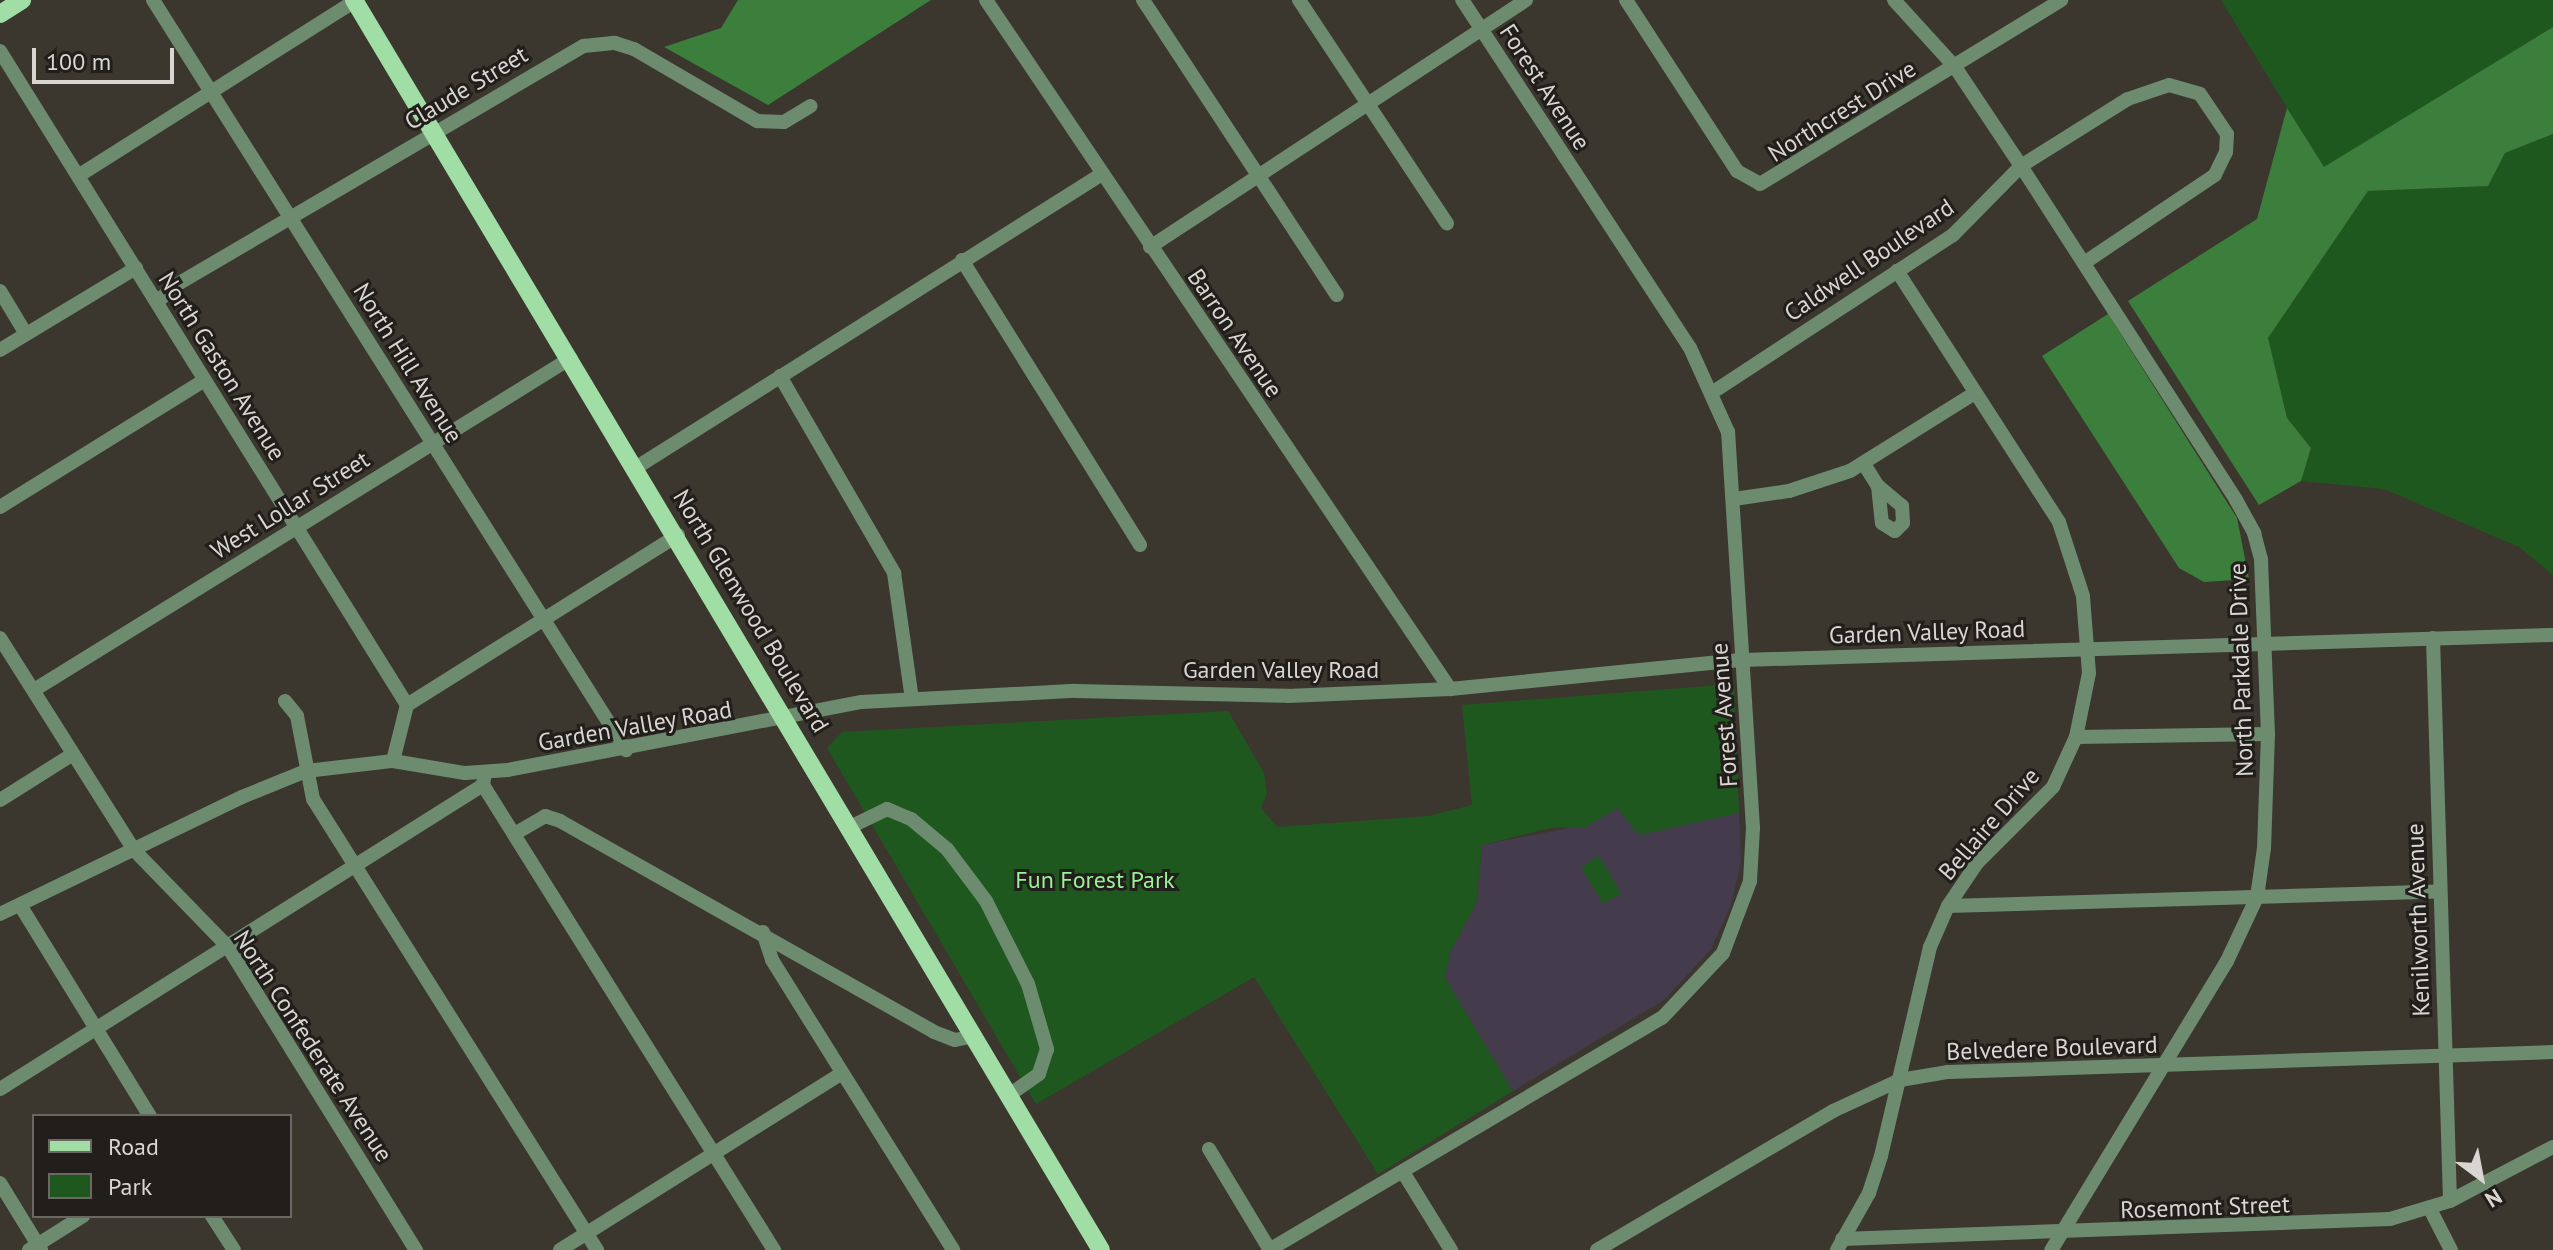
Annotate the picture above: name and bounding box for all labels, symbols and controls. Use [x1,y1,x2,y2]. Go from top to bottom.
street label: Forest Avenue [1493,18,1597,156]
scale bar [36,32,178,82]
street label: Claude Street [399,40,533,136]
text: 100 m [46,46,111,77]
street label: Northcrest Drive [1763,54,1921,168]
street label: Caldwell Boulevard [1779,193,1959,327]
street label: Barron Avenue [1181,263,1289,403]
street label: North Gaston Avenue [152,266,292,466]
street label: North Hill Avenue [347,278,469,448]
street label: West Lollar Street [205,445,375,565]
street label: North Glenwood Boulevard [667,484,835,738]
street label: North Parkdale Drive [2223,563,2259,777]
street label: Garden Valley Road [1828,614,2026,650]
street label: Forest Avenue [1705,642,1743,788]
street label: Garden Valley Road [1182,656,1380,684]
street label: Garden Valley Road [535,695,735,757]
street label: Bellaire Drive [1933,762,2045,886]
street label: Kenilworth Avenue [2400,823,2436,1017]
park label: Fun Forest Park [1015,866,1175,894]
street label: North Confederate Avenue [227,925,399,1167]
street label: Belvedere Boulevard [1946,1030,2158,1066]
legend [32,1114,292,1218]
text: Road [108,1131,159,1162]
north arrow [2441,1138,2521,1218]
text: Park [108,1171,152,1202]
text: N [2480,1183,2507,1214]
street label: Rosemont Street [2120,1190,2290,1224]

